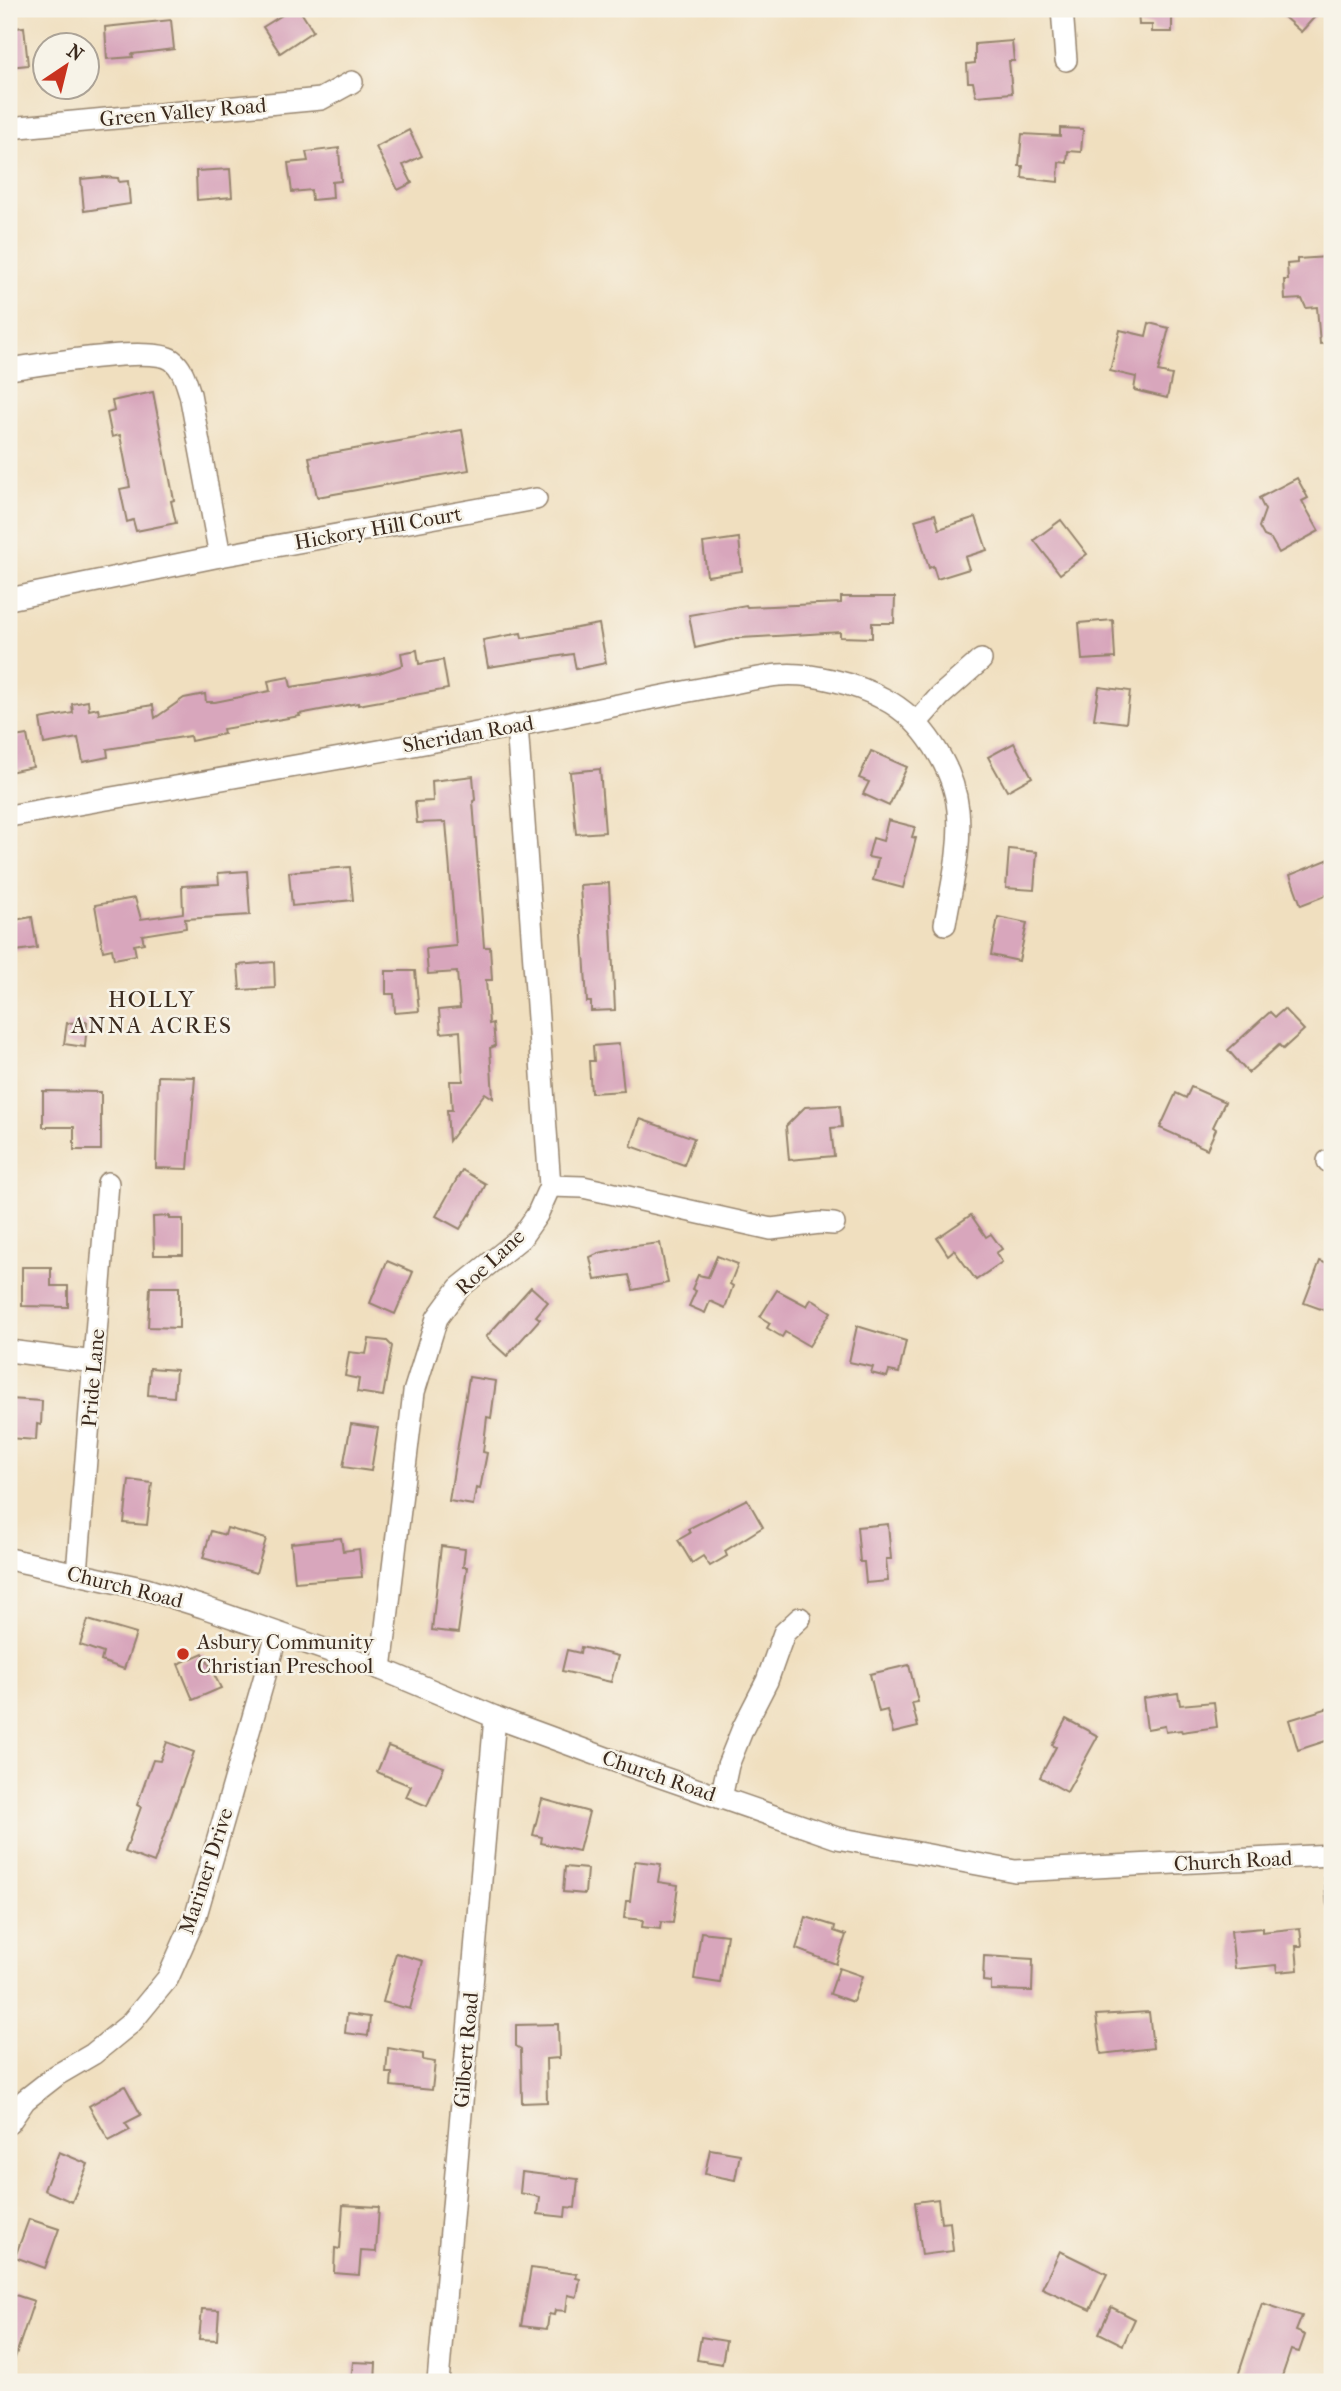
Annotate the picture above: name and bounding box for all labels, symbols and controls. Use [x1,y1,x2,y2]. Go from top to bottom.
north arrow [32,32,102,102]
text: N [63,40,88,66]
street label: Green Valley Road [99,93,268,131]
street label: Hickory Hill Court [292,501,464,555]
street label: Sheridan Road [401,711,536,757]
district label: HOLLY ANNA ACRES [70,986,233,1039]
street label: Roe Lane [451,1224,529,1300]
street label: Pride Lane [77,1328,109,1428]
street label: Church Road [65,1561,186,1613]
place label: Asbury Community Christian Preschool [196,1630,375,1678]
marker: Asbury Community Christian Preschool [175,1646,191,1662]
street label: Church Road [599,1745,720,1807]
street label: Mariner Drive [174,1805,238,1937]
street label: Church Road [1173,1846,1293,1876]
street label: Gilbert Road [449,1991,483,2109]

